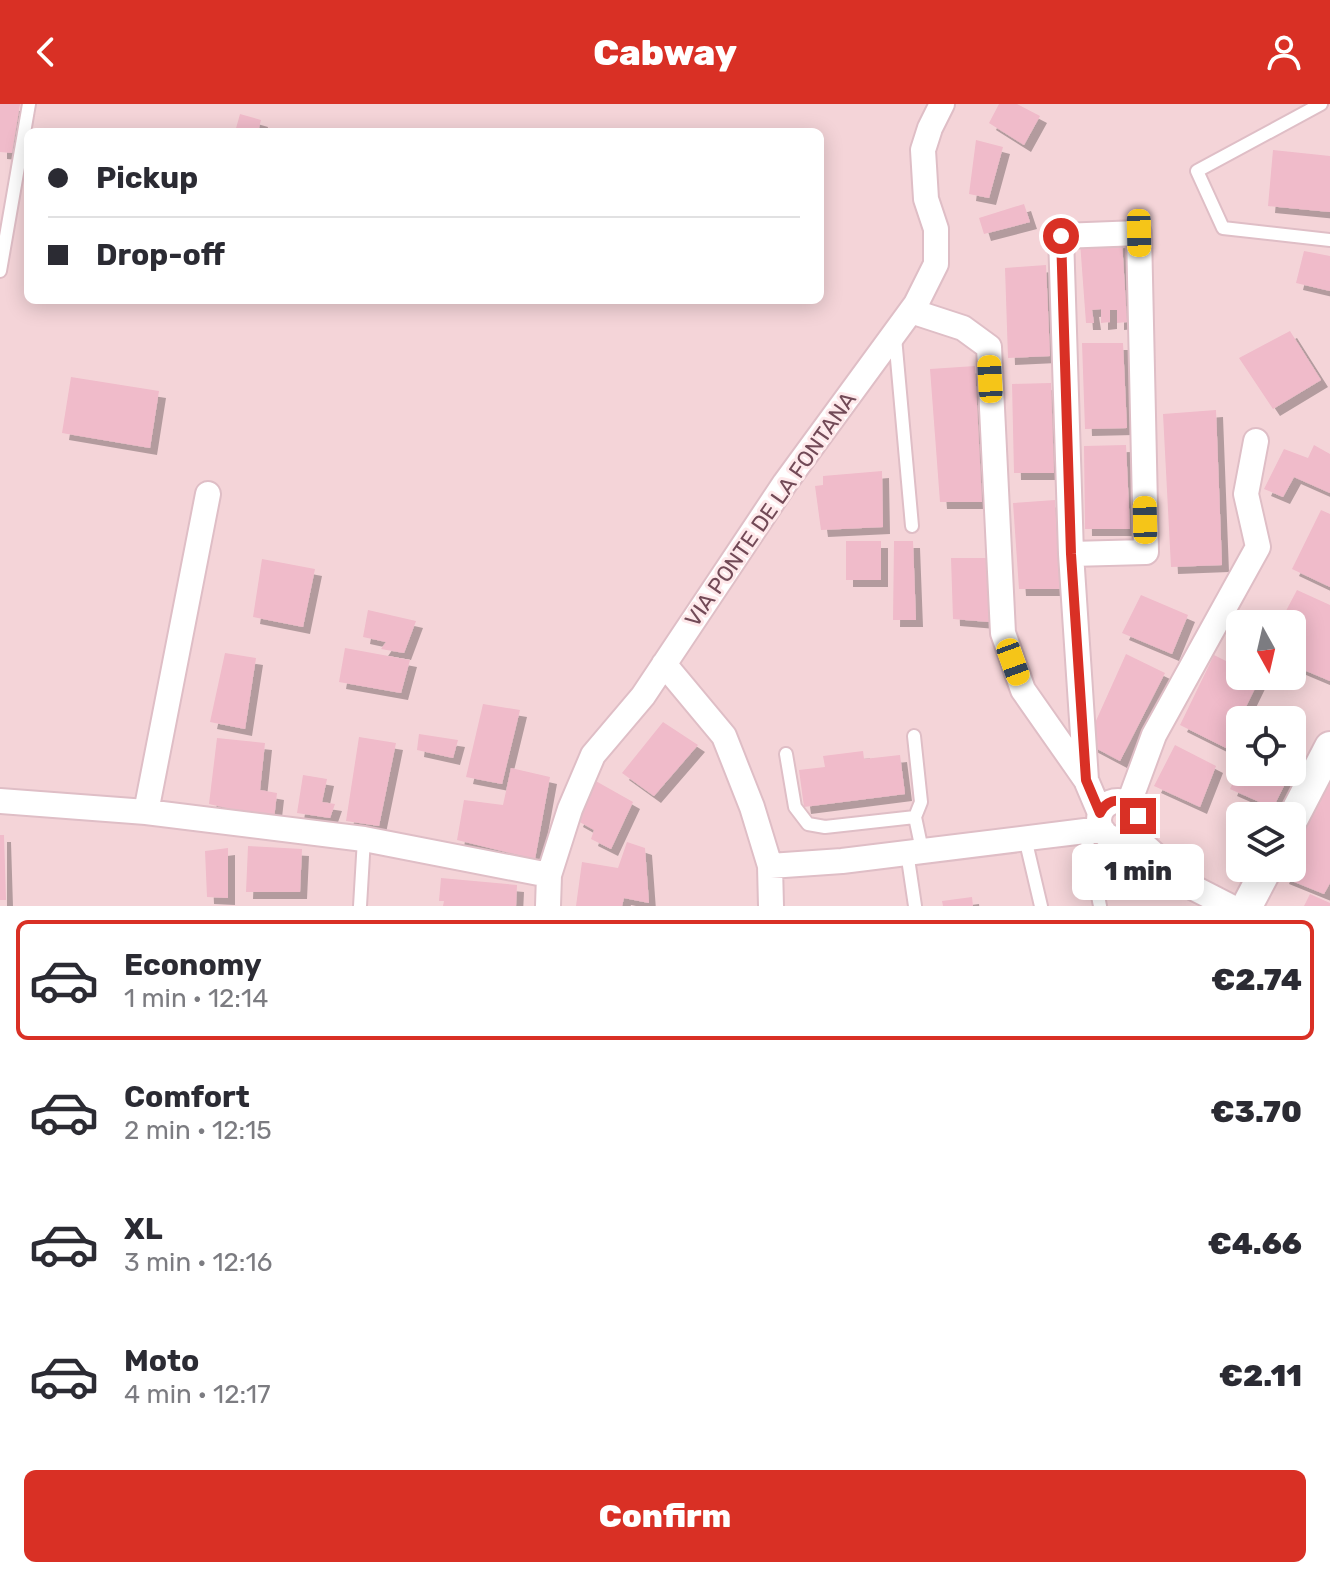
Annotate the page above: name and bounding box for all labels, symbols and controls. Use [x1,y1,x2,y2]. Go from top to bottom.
icon: back [24,30,68,74]
icon: person [1262,30,1306,74]
text: Cabway [593,31,737,74]
text: Pickup [96,160,198,196]
car [1127,209,1151,257]
route start [1043,218,1079,254]
text: Drop-off [96,237,225,273]
car [977,354,1003,404]
street label: VIA PONTE DE LA FONTANA [679,387,862,632]
car [1133,496,1157,544]
north arrow [1226,610,1306,690]
map controls [1226,610,1306,882]
car [994,635,1032,689]
button: locate [1226,706,1306,786]
route end [1120,798,1156,834]
button: layers [1226,802,1306,882]
callout: 1 min [1072,844,1204,900]
text: 1 min [1104,856,1172,887]
icon: car [28,944,100,1016]
text: Economy [124,947,262,983]
text: €2.74 [1211,962,1302,998]
text: 1 min · 12:14 [124,983,268,1014]
icon: car [28,1076,100,1148]
text: Comfort [124,1079,250,1115]
text: €3.70 [1210,1094,1302,1130]
text: 2 min · 12:15 [124,1115,272,1146]
icon: car [28,1208,100,1280]
text: XL [124,1211,163,1247]
text: €4.66 [1208,1226,1302,1262]
text: 3 min · 12:16 [124,1247,272,1278]
icon: car [28,1340,100,1412]
text: Moto [124,1343,199,1379]
text: €2.11 [1219,1358,1302,1394]
text: 4 min · 12:17 [124,1379,271,1410]
button: Confirm [24,1470,1306,1562]

